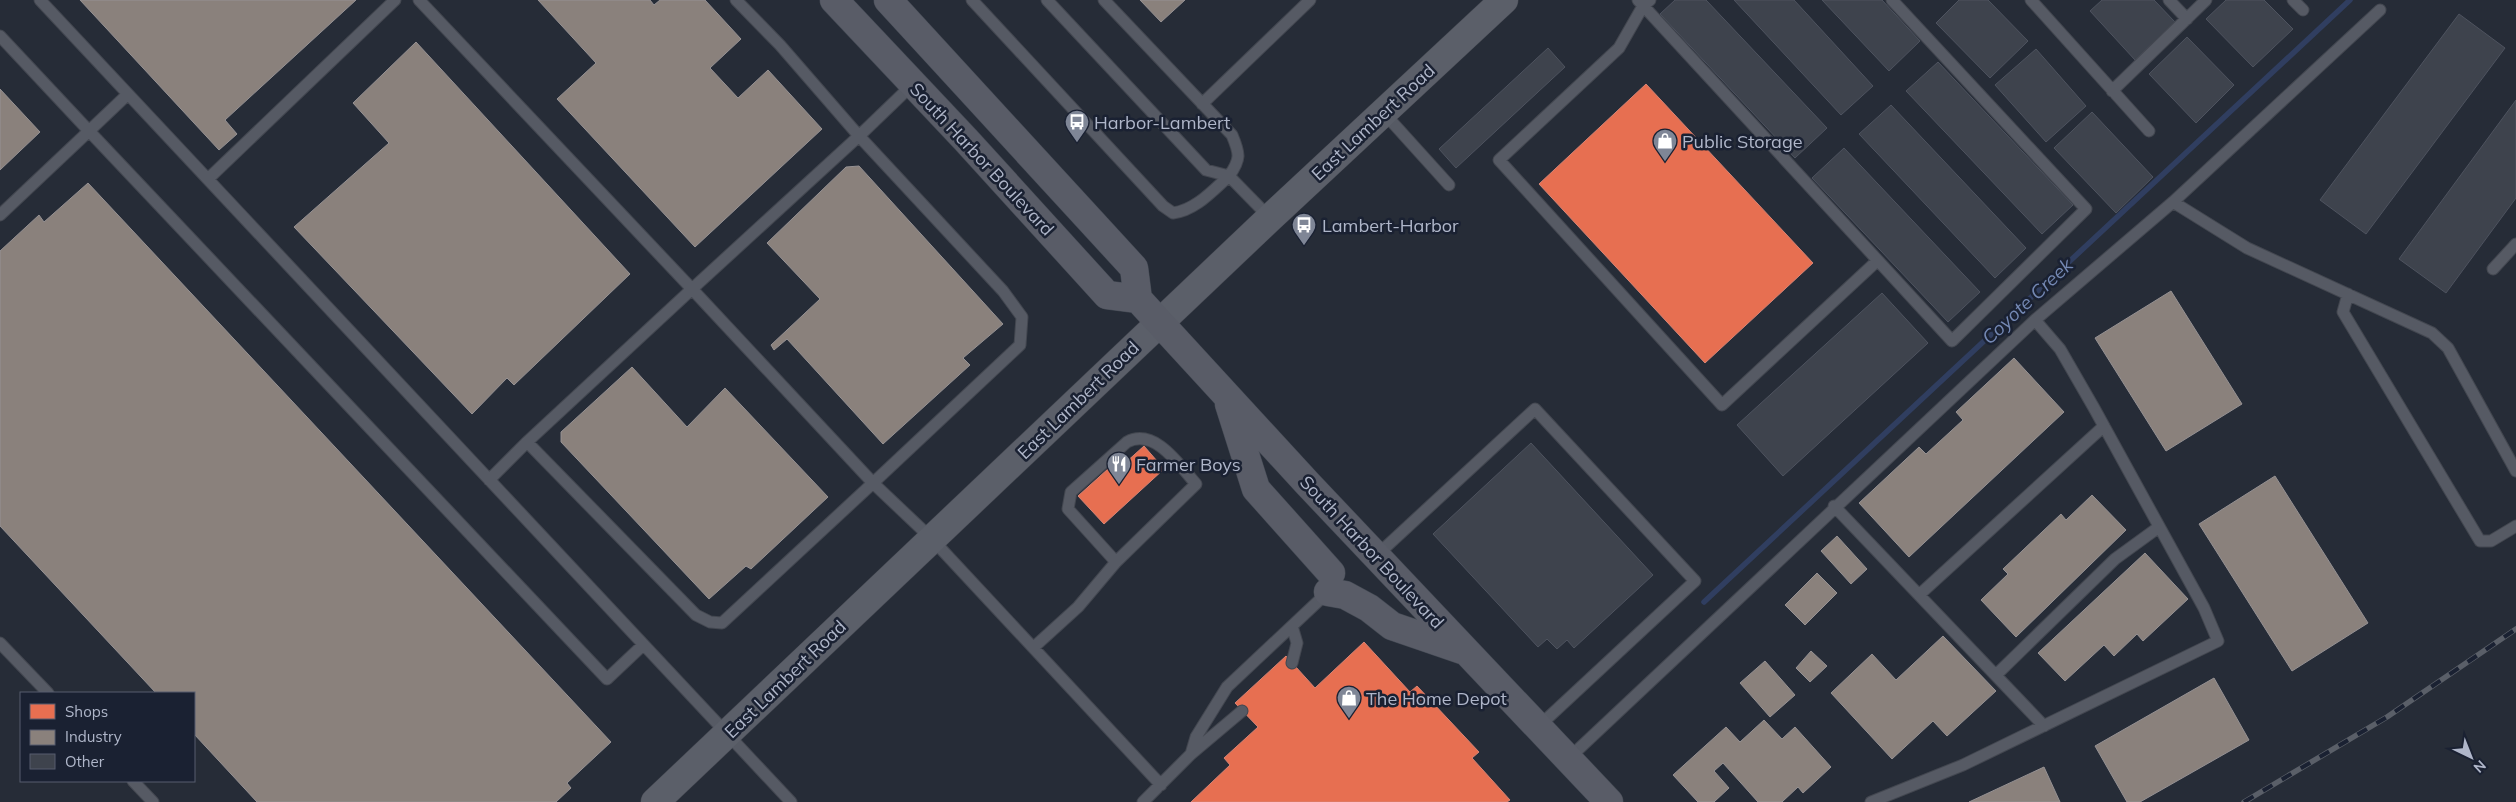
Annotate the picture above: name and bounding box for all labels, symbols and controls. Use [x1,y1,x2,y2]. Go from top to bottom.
street label: East Lambert Road [1307,59,1439,185]
street label: South Harbor Boulevard [905,78,1059,240]
bus stop icon: Harbor-Lambert [1064,109,1090,143]
place label: Harbor-Lambert [1094,111,1230,134]
shop icon: Public Storage [1652,128,1678,162]
place label: Public Storage [1682,130,1803,153]
bus stop icon: Lambert-Harbor [1291,212,1317,246]
place label: Lambert-Harbor [1322,214,1459,237]
water label: Coyote Creek [1976,252,2078,349]
street label: East Lambert Road [1012,336,1144,464]
restaurant icon: Farmer Boys [1106,451,1132,485]
place label: Farmer Boys [1136,453,1241,476]
street label: South Harbor Boulevard [1295,471,1449,633]
street label: East Lambert Road [719,615,851,743]
shop icon: The Home Depot [1336,685,1362,719]
place label: The Home Depot [1366,687,1507,710]
legend [20,692,195,782]
text: Shops [65,702,108,721]
text: Industry [65,727,122,746]
north arrow [2446,732,2496,782]
text: Other [65,752,105,771]
text: N [2470,756,2490,777]

